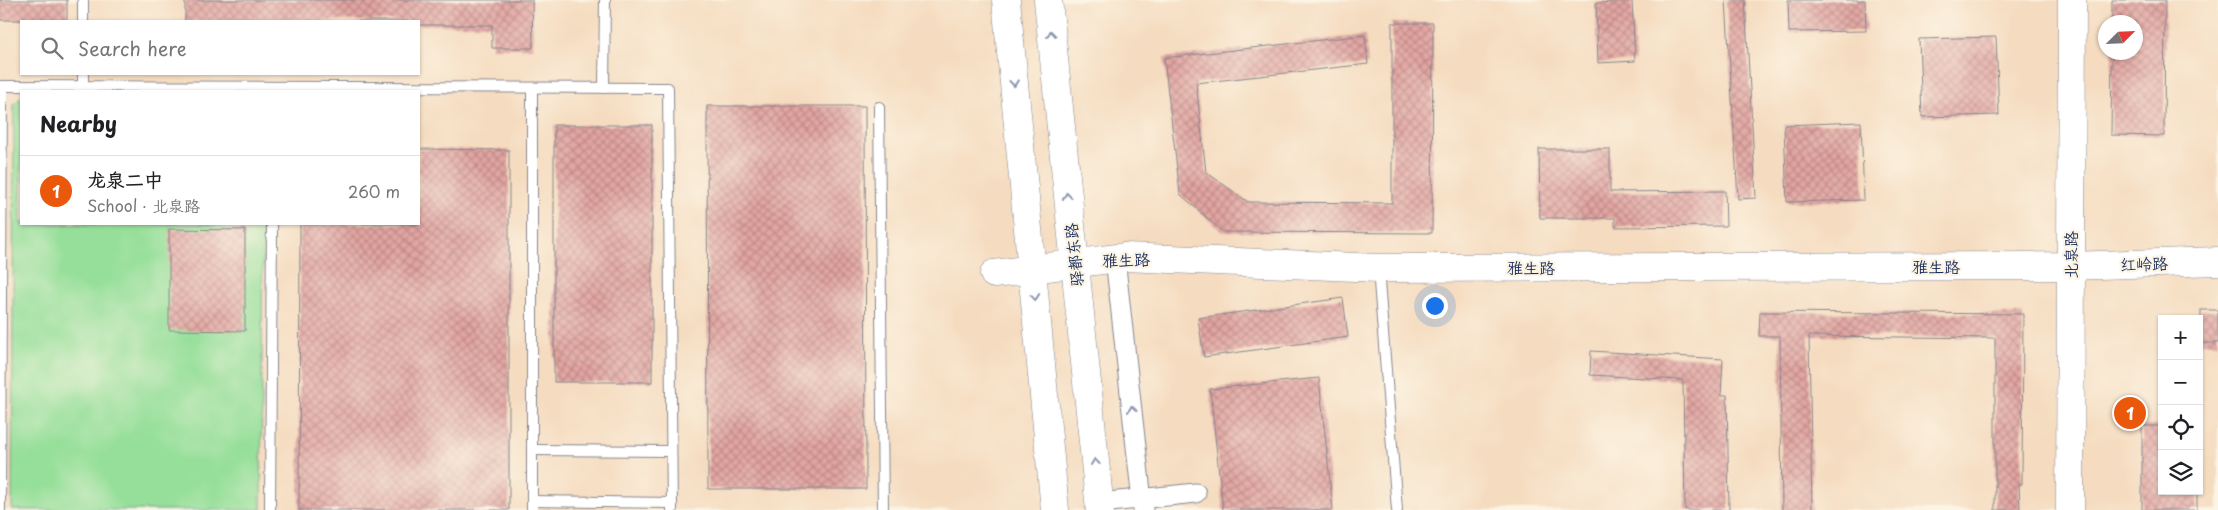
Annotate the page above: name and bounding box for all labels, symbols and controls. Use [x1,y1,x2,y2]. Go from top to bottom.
north arrow [2098,15,2143,60]
search box [20,20,420,75]
one-way arrow [1046,30,1057,38]
icon: search [38,34,66,62]
text: Search here [78,34,187,62]
one-way arrow [1008,80,1019,88]
text: Nearby [40,107,117,139]
text: 龙泉二中 [87,165,163,193]
text: 1 [52,179,60,203]
text: 260 m [348,179,400,203]
one-way arrow [1062,191,1073,199]
text: School · 北泉路 [87,193,200,217]
street label: 驿都东路 [1058,222,1088,288]
street label: 北泉路 [2058,231,2082,279]
street label: 雅生路 [1102,246,1150,272]
street label: 红岭路 [2120,250,2168,276]
street label: 雅生路 [1912,254,1960,278]
street label: 雅生路 [1507,255,1555,279]
your location [1422,293,1448,319]
one-way arrow [1029,294,1040,302]
map controls [2158,315,2203,495]
button: + [2158,315,2203,360]
button: − [2158,360,2203,405]
pin: 1 [2114,394,2146,432]
one-way arrow [1127,405,1138,413]
button: locate [2158,405,2203,450]
button: layers [2158,450,2203,495]
one-way arrow [1090,457,1101,465]

